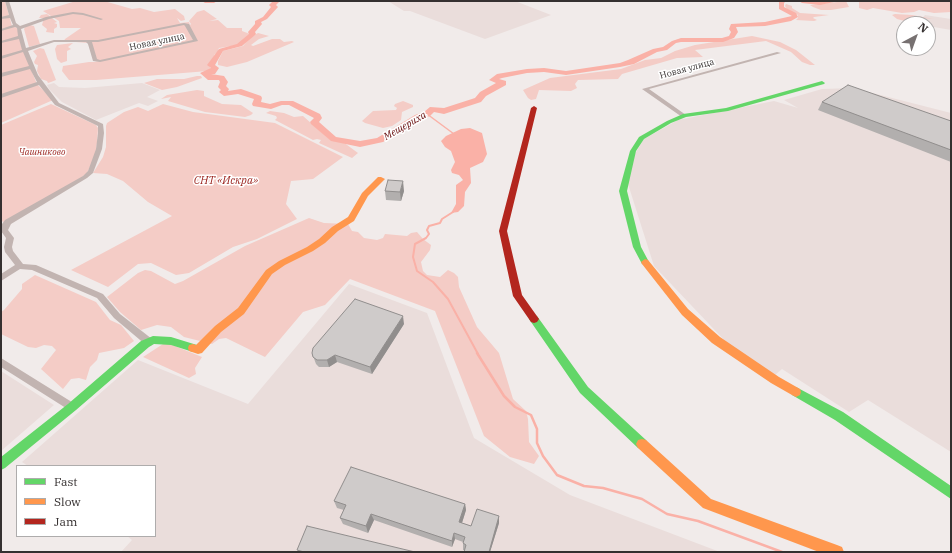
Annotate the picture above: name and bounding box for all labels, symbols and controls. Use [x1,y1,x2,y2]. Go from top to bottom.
north arrow [896,16,936,56]
text: N [915,20,931,36]
street label: Новая улица [128,31,186,53]
street label: Новая улица [659,57,715,81]
water label: Мещериха [382,109,428,143]
park label: Чашниково [19,147,65,157]
park label: СНТ «Искра» [194,174,258,188]
legend [16,465,156,537]
text: Fast [54,474,78,489]
text: Slow [54,494,81,509]
text: Jam [54,514,77,529]

